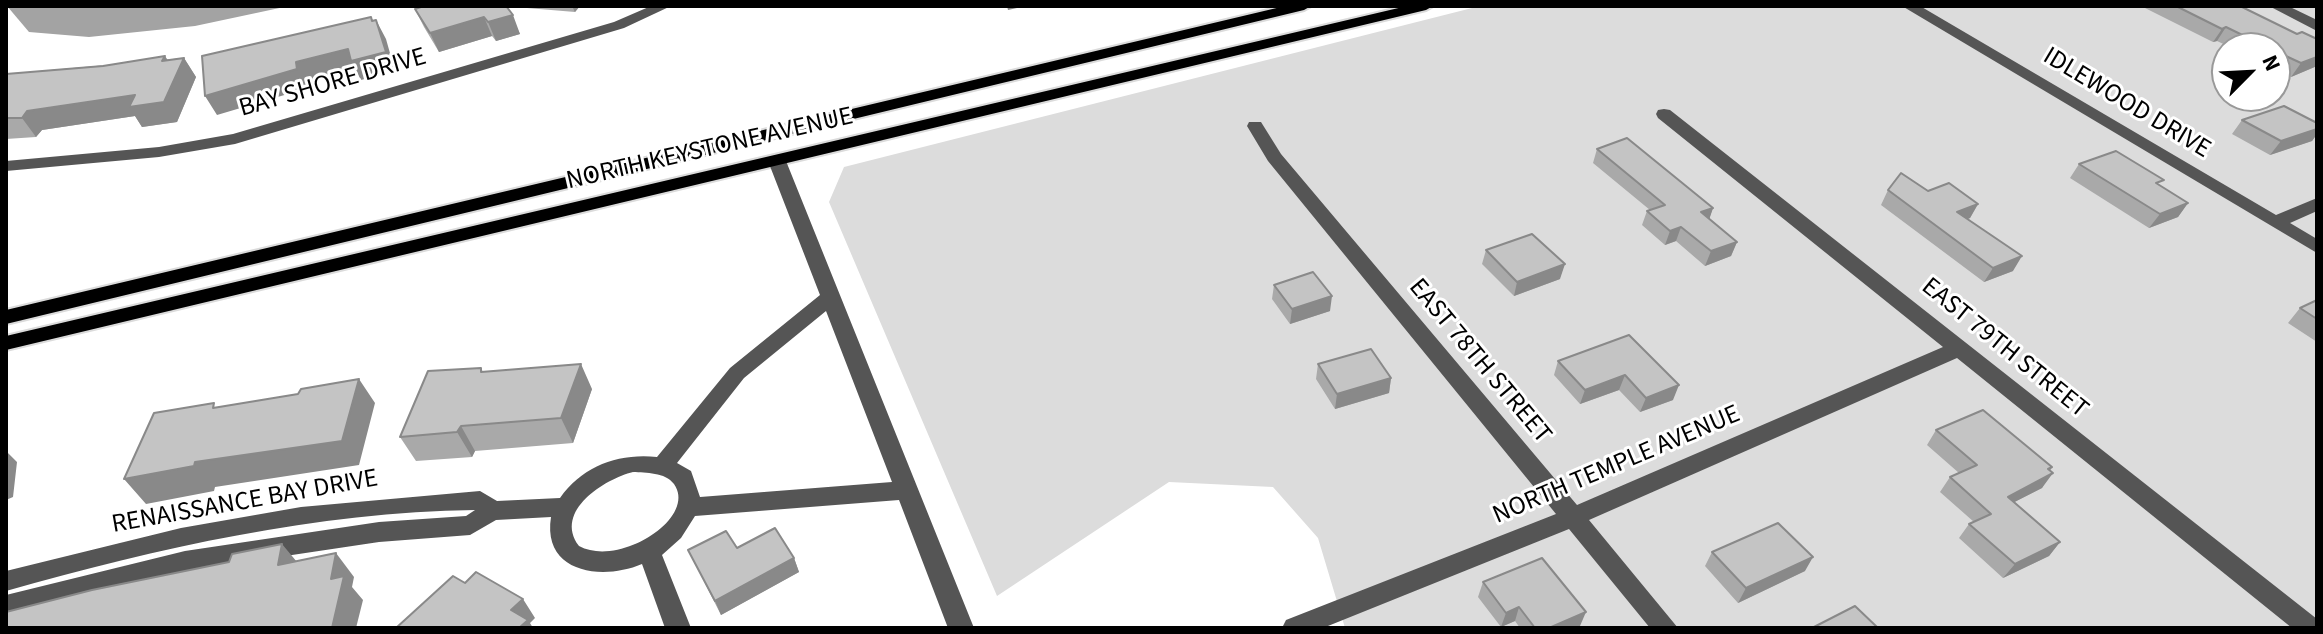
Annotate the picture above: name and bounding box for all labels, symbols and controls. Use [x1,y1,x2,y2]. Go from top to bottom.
north arrow [2211,32,2291,112]
street label: BAY SHORE DRIVE [236,42,430,126]
street label: IDLEWOOD DRIVE [2037,42,2215,166]
text: N [2254,50,2289,76]
street label: NORTH KEYSTONE AVENUE [564,102,856,198]
street label: EAST 79TH STREET [1914,272,2094,426]
street label: EAST 78TH STREET [1401,273,1557,451]
street label: NORTH TEMPLE AVENUE [1489,400,1745,532]
street label: RENAISSANCE BAY DRIVE [109,464,381,542]

